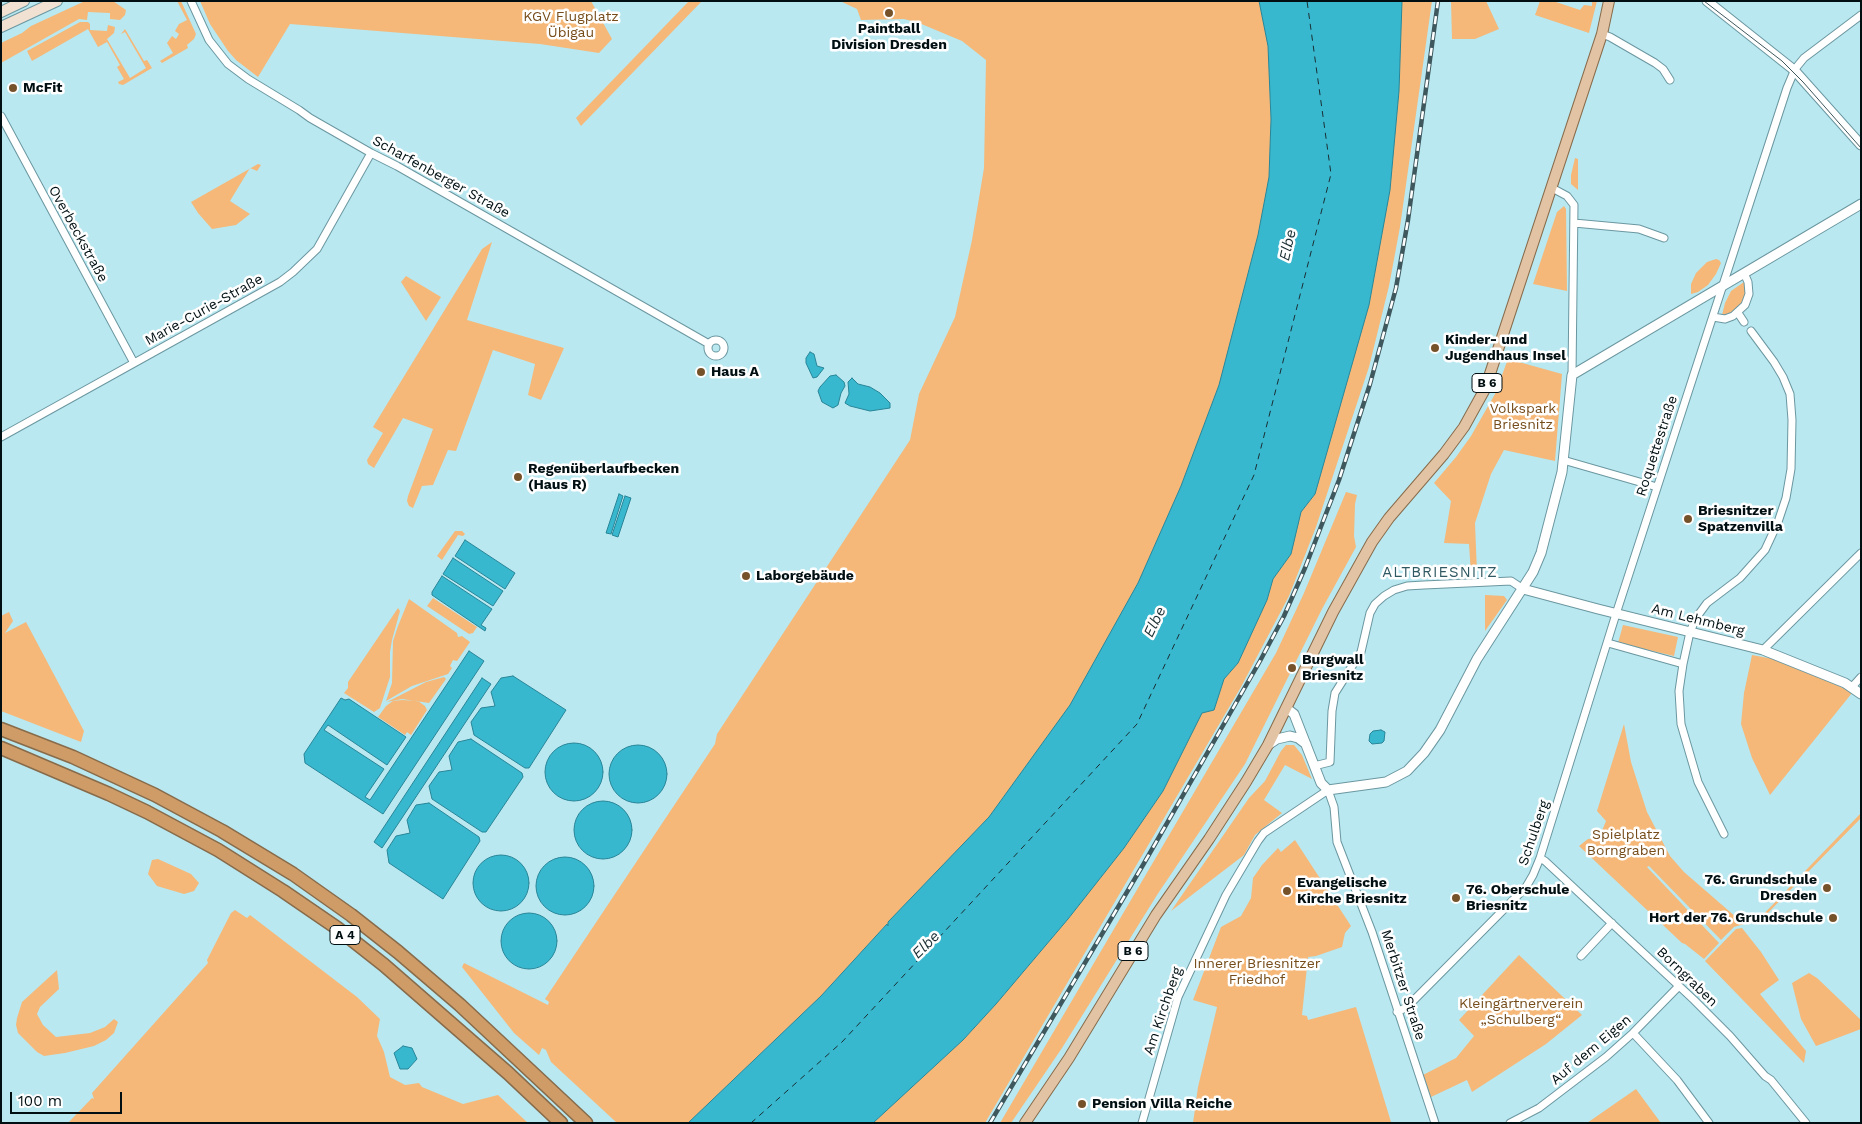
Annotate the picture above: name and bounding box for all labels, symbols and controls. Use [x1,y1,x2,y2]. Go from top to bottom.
marker: Paintball Division Dresden [883,7,895,19]
park label: KGV Flugplatz Übigau [523,9,619,41]
place label: Paintball Division Dresden [831,21,947,54]
place label: McFit [23,80,62,96]
marker: McFit [7,82,19,94]
street label: Scharfenberger Straße [369,132,513,222]
street label: Overbeckstraße [45,183,111,285]
water label: Elbe [1276,228,1300,262]
street label: Marie-Curie-Straße [142,271,266,349]
place label: Kinder- und Jugendhaus Insel [1445,332,1566,364]
marker: Kinder- und Jugendhaus Insel [1429,342,1441,354]
place label: Haus A [711,364,759,380]
marker: Haus A [695,366,707,378]
road number: B 6 [1472,373,1502,392]
street label: Roquettestraße [1633,393,1681,499]
park label: Volkspark Briesnitz [1490,401,1556,434]
place label: Regenüberlaufbecken (Haus R) [528,461,679,494]
marker: Regenüberlaufbecken (Haus R) [512,471,524,483]
place label: Briesnitzer Spatzenvilla [1698,503,1783,536]
marker: Briesnitzer Spatzenvilla [1682,513,1694,525]
district label: ALTBRIESNITZ [1381,564,1499,582]
place label: Laborgebäude [756,568,854,584]
marker: Laborgebäude [740,570,752,582]
street label: Am Lehmberg [1650,600,1746,640]
water label: Elbe [1140,604,1170,640]
place label: Burgwall Briesnitz [1302,652,1364,684]
marker: Burgwall Briesnitz [1286,662,1298,674]
street label: Schulberg [1515,798,1553,868]
park label: Spielplatz Borngraben [1587,827,1665,860]
place label: 76. Grundschule Dresden [1705,872,1817,904]
place label: Evangelische Kirche Briesnitz [1297,875,1407,908]
place label: 76. Oberschule Briesnitz [1466,882,1569,914]
marker: 76. Grundschule Dresden [1821,882,1833,894]
marker: Evangelische Kirche Briesnitz [1281,885,1293,897]
marker: 76. Oberschule Briesnitz [1450,892,1462,904]
place label: Hort der 76. Grundschule [1649,910,1823,926]
marker: Hort der 76. Grundschule [1827,912,1839,924]
road number: A 4 [330,926,360,944]
water label: Elbe [908,928,944,962]
street label: Merbitzer Straße [1377,928,1429,1042]
road number: B 6 [1118,941,1148,960]
street label: Borngraben [1653,944,1721,1010]
park label: Innerer Briesnitzer Friedhof [1194,956,1320,989]
street label: Am Kirchberg [1140,965,1186,1057]
park label: Kleingärtnerverein „Schulberg“ [1459,996,1583,1028]
street label: Auf dem Eigen [1547,1011,1635,1089]
scale bar [12,1082,125,1114]
text: 100 m [18,1092,62,1110]
place label: Pension Villa Reiche [1092,1096,1232,1112]
marker: Pension Villa Reiche [1076,1098,1088,1110]

